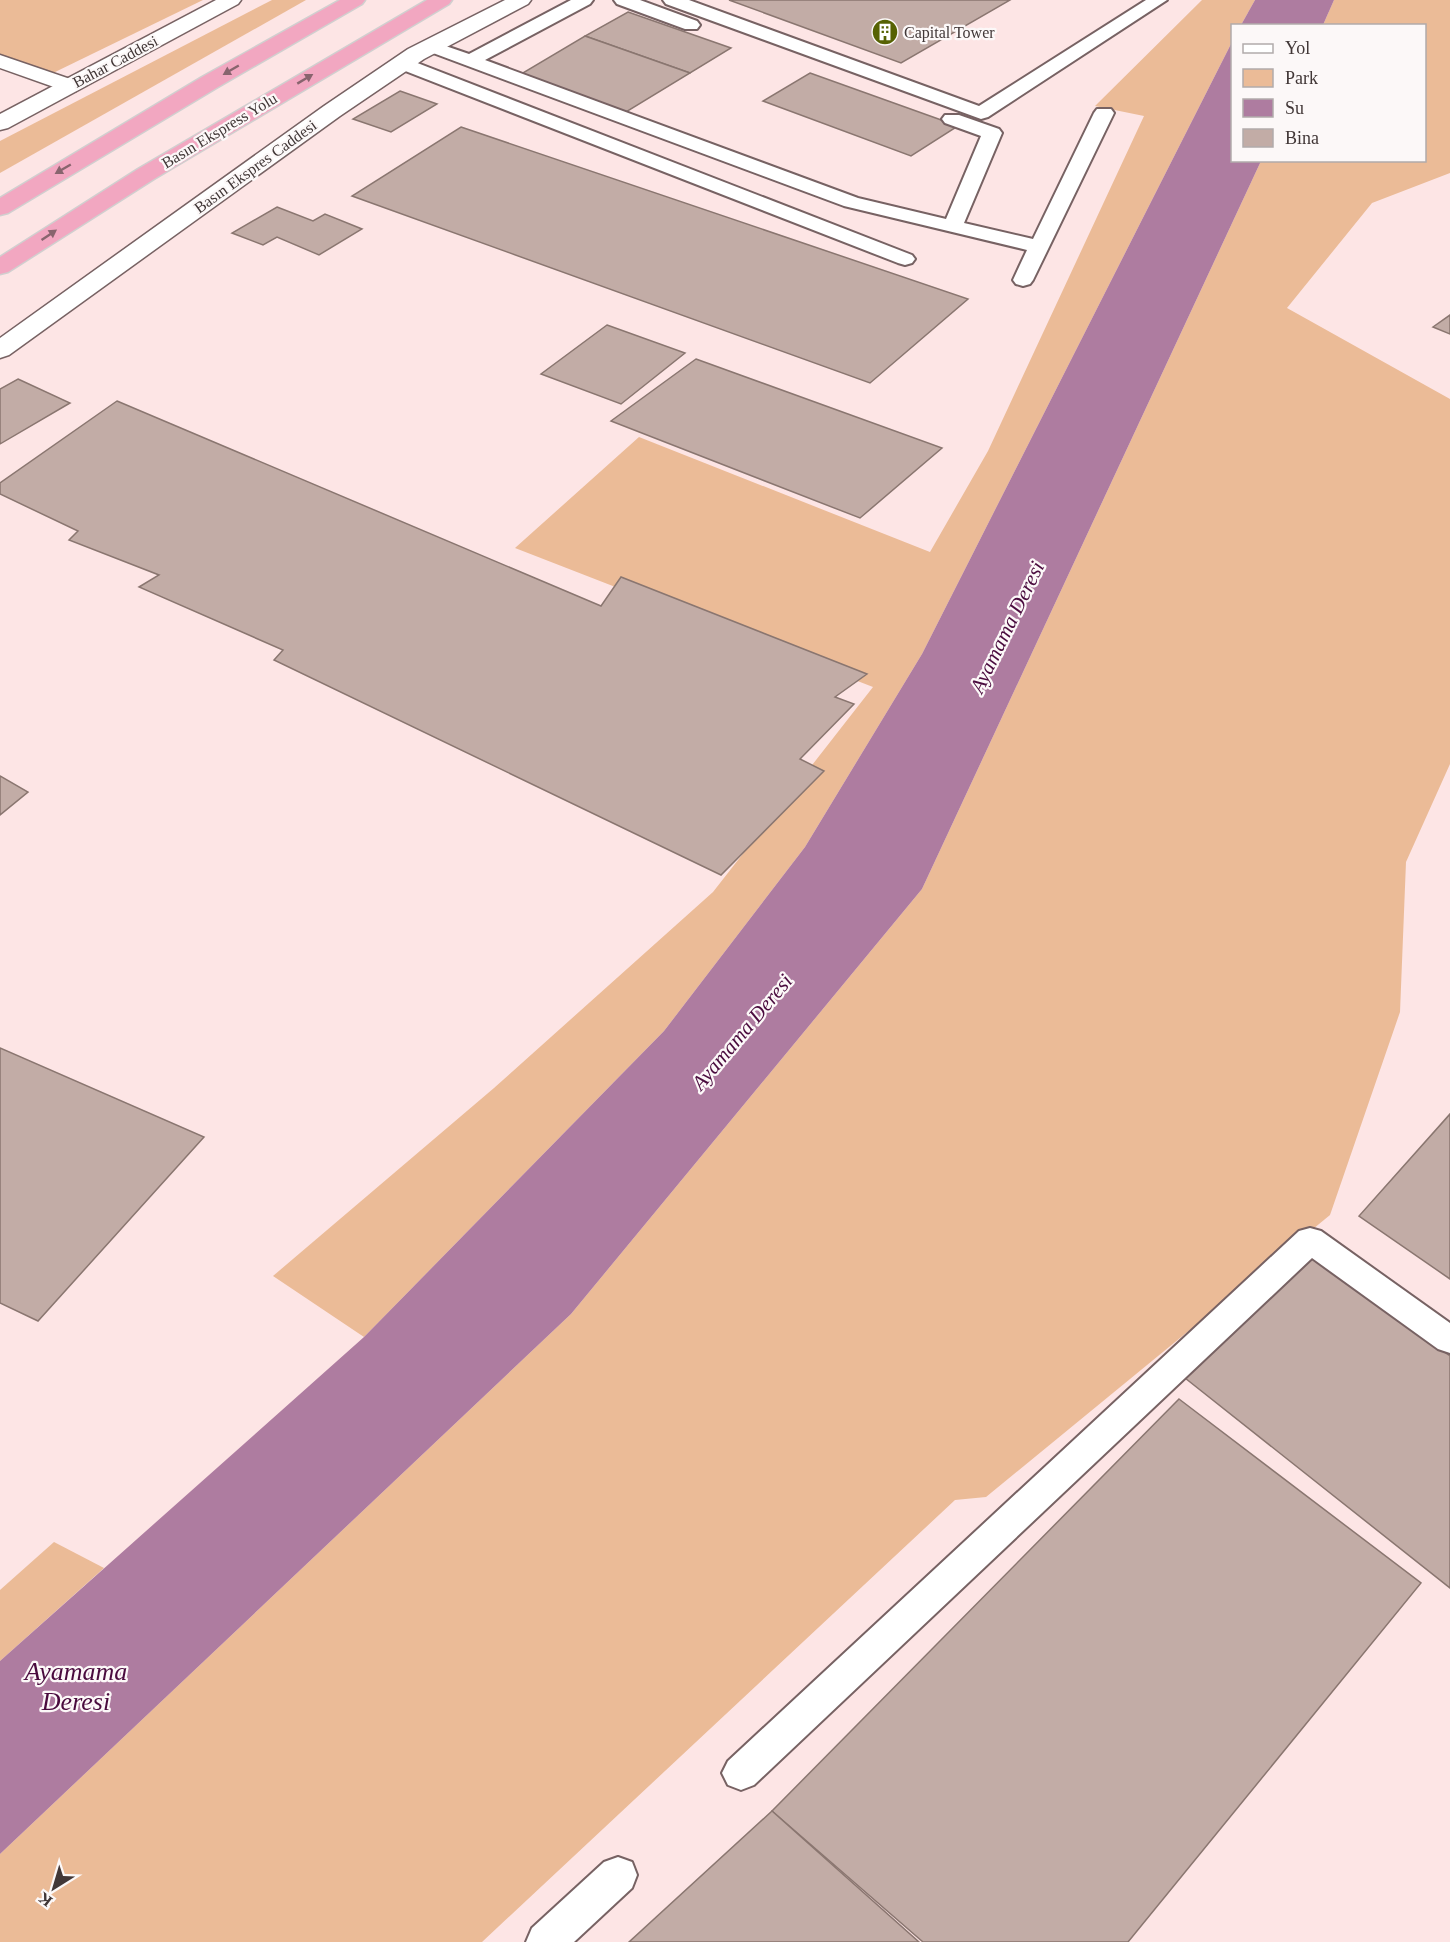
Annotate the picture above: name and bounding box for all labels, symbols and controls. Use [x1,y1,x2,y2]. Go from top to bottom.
building icon: Capital Tower [870,17,900,47]
place label: Capital Tower [904,24,995,42]
legend [1231,24,1426,162]
street label: Bahar Caddesi [70,32,161,91]
text: Yol [1285,38,1310,58]
one-way arrow [222,65,239,75]
text: Park [1285,68,1318,88]
one-way arrow [297,74,314,84]
street label: Basın Ekspress Yolu [159,89,280,172]
text: Su [1285,98,1304,118]
street label: Basın Ekspres Caddesi [191,116,321,217]
text: Bina [1285,128,1319,148]
one-way arrow [55,163,71,174]
one-way arrow [40,229,57,240]
water label: Ayamama Deresi [964,557,1049,698]
water label: Ayamama Deresi [685,969,797,1096]
water label: Ayamama Deresi [23,1657,127,1716]
north arrow [24,1858,84,1918]
text: K [35,1889,55,1910]

